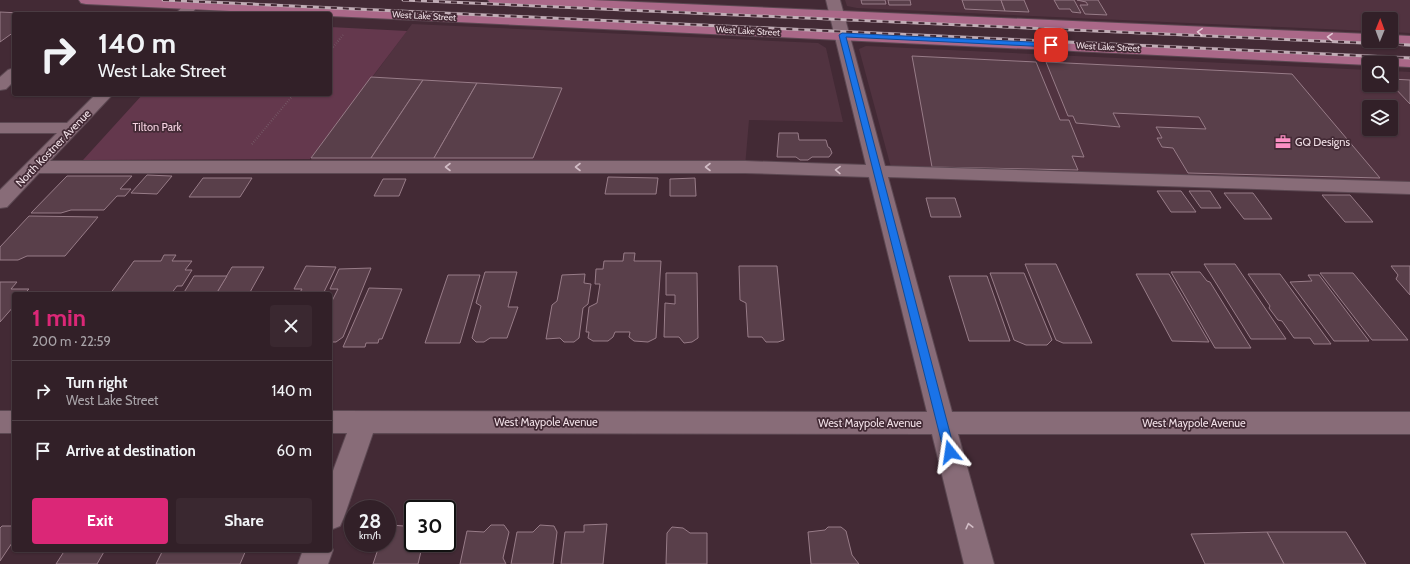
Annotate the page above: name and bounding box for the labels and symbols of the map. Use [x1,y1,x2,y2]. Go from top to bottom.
street label: West Lake Street [392,8,456,23]
north arrow [1362,12,1398,48]
street label: West Lake Street [716,23,780,38]
one-way arrow [1197,27,1203,36]
pin [1034,28,1068,62]
one-way arrow [1327,33,1333,42]
street label: West Lake Street [1076,39,1140,54]
street label: North Kostner Avenue [13,106,94,190]
park label: Tilton Park [133,120,181,134]
office icon: GQ Designs [1274,133,1292,151]
place label: GQ Designs [1295,135,1350,149]
one-way arrow [445,163,451,171]
one-way arrow [575,163,581,171]
one-way arrow [705,163,711,171]
one-way arrow [835,166,841,174]
street label: West Maypole Avenue [494,415,598,429]
street label: West Maypole Avenue [818,416,922,430]
street label: West Maypole Avenue [1142,416,1246,430]
position arrow [929,431,971,473]
speed limit sign: 30 [404,500,456,552]
one-way arrow [966,523,974,529]

